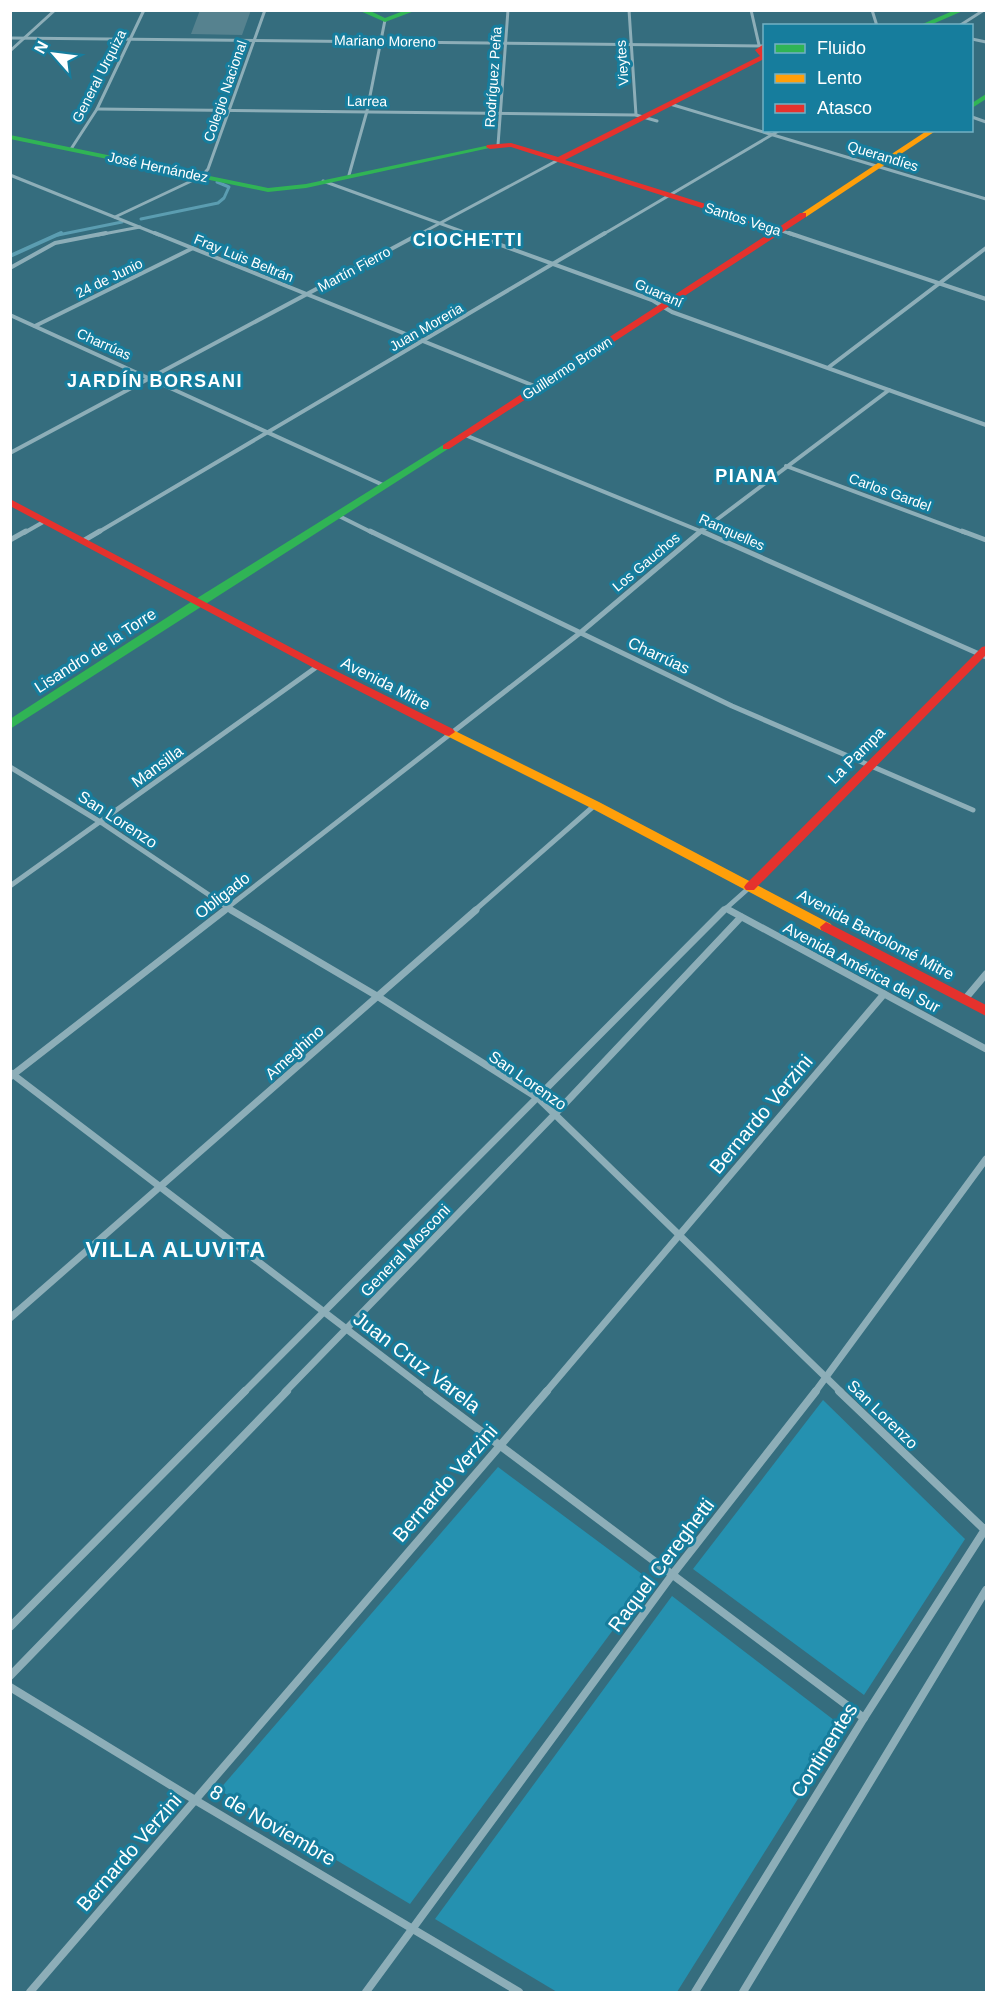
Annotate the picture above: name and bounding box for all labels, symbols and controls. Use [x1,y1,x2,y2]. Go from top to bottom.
north arrow [24,24,84,84]
legend [763,24,973,132]
street label: Rodríguez Peña [481,26,505,128]
street label: General Urquiza [69,27,129,125]
street label: Mariano Moreno [334,32,436,50]
text: N [31,38,51,56]
street label: Colegio Nacional [200,38,250,144]
text: Fluido [817,38,866,58]
street label: Vieytes [612,40,632,86]
text: Lento [817,68,862,88]
street label: Larrea [347,93,388,109]
text: Atasco [817,98,872,118]
street label: Querandíes [846,138,920,174]
street label: José Hernández [106,149,210,185]
street label: Santos Vega [703,199,783,239]
district label: CIOCHETTI [413,230,523,250]
street label: Fray Luis Beltrán [192,231,296,285]
street label: Martín Fierro [315,243,393,295]
street label: 24 de Junio [73,255,145,301]
street label: Guaraní [633,275,685,311]
street label: Juan Moreria [387,300,466,354]
street label: Charrúas [74,325,134,363]
street label: Guillermo Brown [519,333,615,403]
district label: JARDÍN BORSANI [67,370,243,391]
district label: PIANA [715,466,779,486]
street label: Carlos Gardel [847,470,933,514]
street label: Ranquelles [697,510,767,554]
street label: Los Gauchos [609,529,683,595]
street label: Lisandro de la Torre [31,605,159,696]
street label: Charrúas [625,634,692,677]
street label: Avenida Mitre [338,654,433,713]
street label: La Pampa [825,723,888,787]
street label: Mansilla [129,742,186,791]
street label: San Lorenzo [75,788,160,851]
street label: Obligado [192,869,253,922]
street label: Avenida Bartolomé Mitre [795,886,957,983]
street label: Avenida América del Sur [781,919,944,1016]
street label: Ameghino [262,1022,327,1083]
street label: San Lorenzo [486,1047,570,1113]
street label: Bernardo Verzini [705,1050,817,1178]
street label: General Mosconi [357,1201,453,1300]
district label: VILLA ALUVITA [85,1237,267,1262]
street label: Juan Cruz Varela [349,1307,485,1417]
street label: San Lorenzo [844,1377,921,1452]
street label: Bernardo Verzini [388,1420,502,1546]
street label: Raquel Cereghetti [604,1494,718,1636]
street label: Continentes [786,1699,862,1801]
street label: 8 de Noviembre [206,1780,340,1870]
street label: Bernardo Verzini [72,1789,186,1915]

